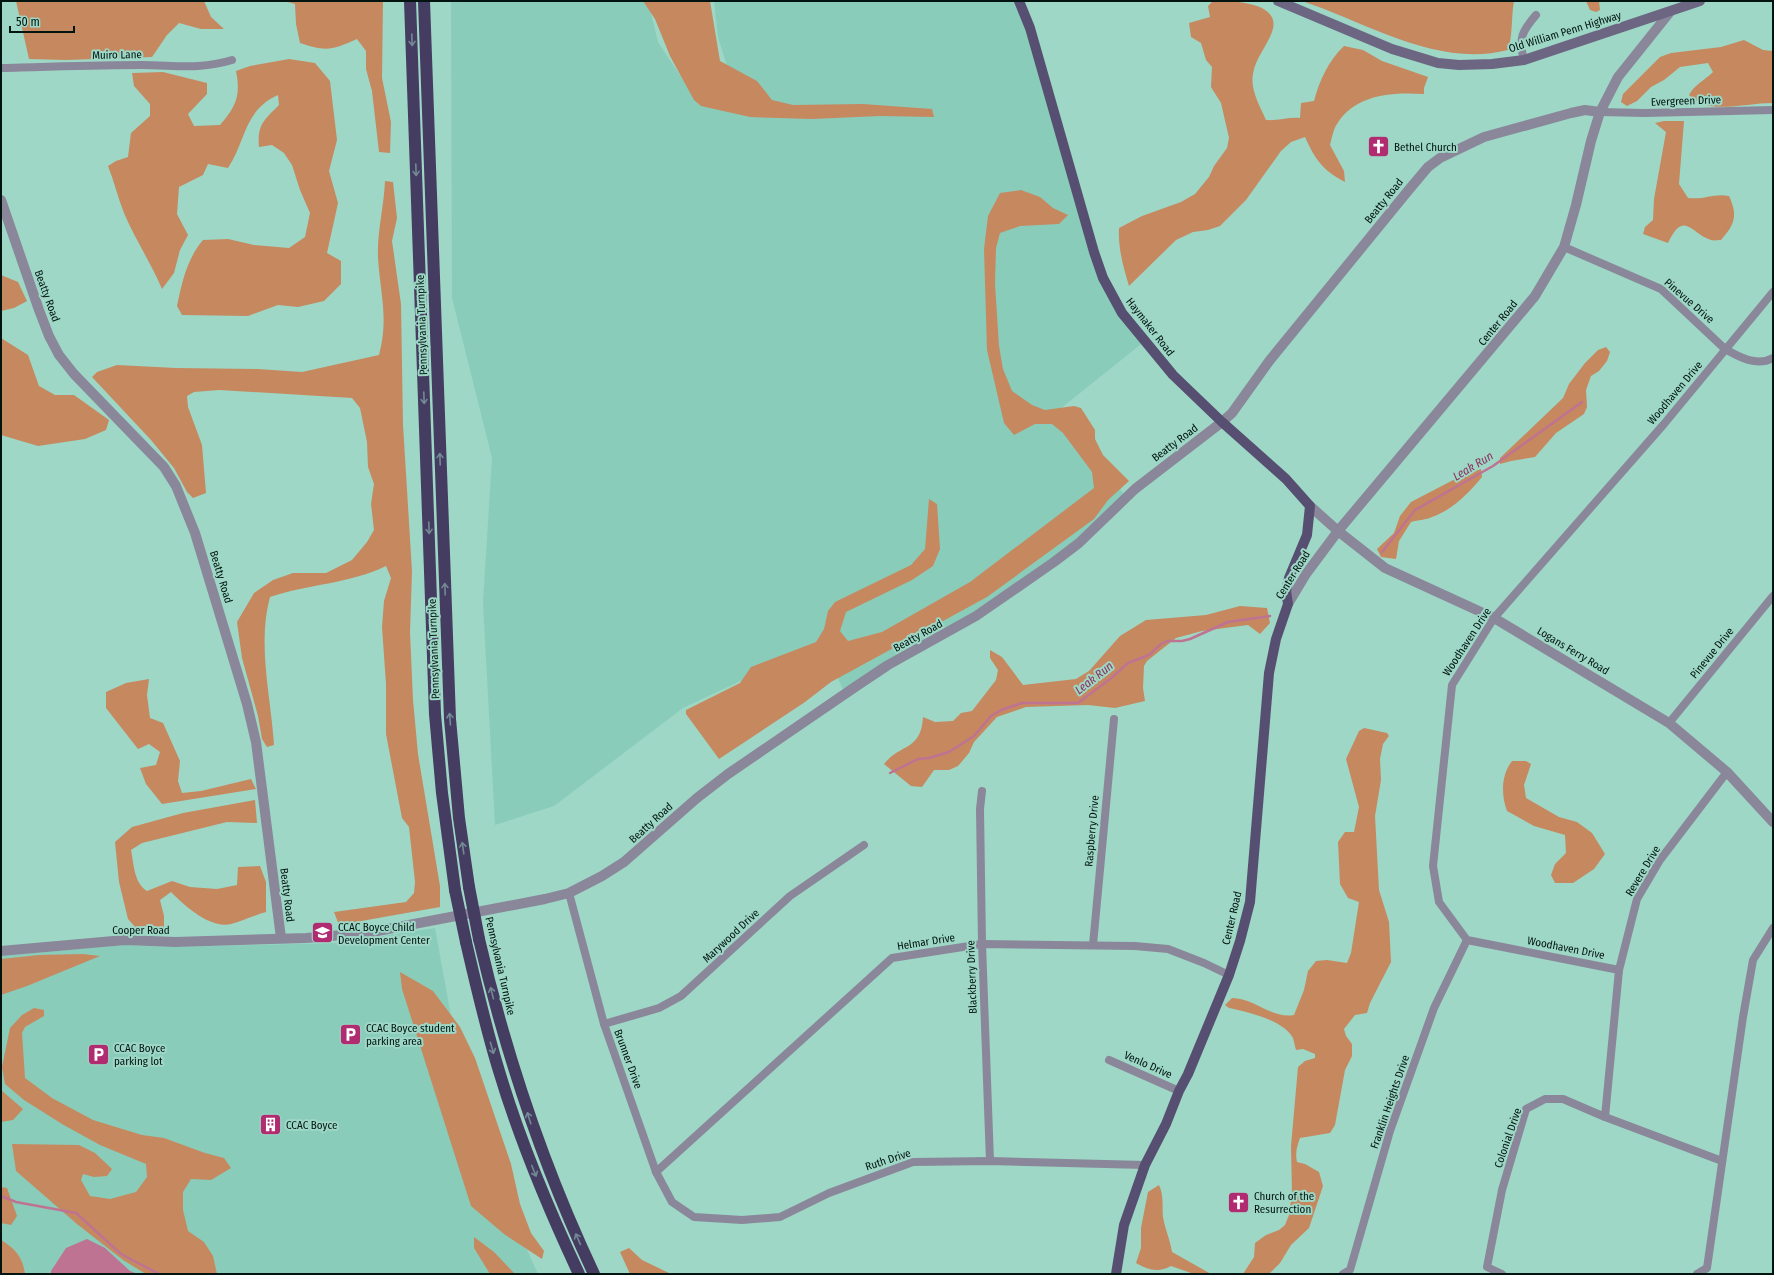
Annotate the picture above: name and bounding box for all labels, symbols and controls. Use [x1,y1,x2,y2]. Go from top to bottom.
scale bar [10,8,74,34]
street label: Old William Penn Highway [1507,9,1623,55]
text: 50 m [16,15,40,29]
one-way arrow [408,33,415,46]
street label: Muiro Lane [92,48,142,62]
street label: Evergreen Drive [1651,93,1721,109]
church icon: Bethel Church [1365,134,1391,160]
place label: Bethel Church [1394,141,1457,154]
one-way arrow [413,163,420,176]
street label: Beatty Road [1362,176,1406,226]
street label: Beatty Road [32,268,62,324]
street label: Pennsylvania Turnpike [414,275,430,375]
street label: Pinevue Drive [1661,276,1717,326]
street label: Haymaker Road [1123,295,1177,359]
street label: Center Road [1476,298,1520,348]
street label: Woodhaven Drive [1645,359,1705,427]
one-way arrow [421,391,428,404]
street label: Beatty Road [1149,421,1201,465]
water label: Leak Run [1450,449,1496,483]
one-way arrow [436,453,444,466]
one-way arrow [425,521,433,534]
street label: Center Road [1273,548,1313,602]
street label: Beatty Road [207,549,235,605]
one-way arrow [441,583,448,596]
street label: Pennsylvania Turnpike [426,599,442,699]
street label: Woodhaven Drive [1440,606,1494,678]
street label: Beatty Road [891,617,945,655]
street label: Logans Ferry Road [1535,624,1611,678]
street label: Pinevue Drive [1688,625,1736,681]
water label: Leak Run [1072,659,1116,697]
one-way arrow [446,713,454,726]
street label: Raspberry Drive [1082,795,1102,867]
street label: Beatty Road [627,800,675,846]
one-way arrow [459,842,467,855]
street label: Revere Drive [1623,844,1663,898]
street label: Beatty Road [277,867,297,923]
street label: Center Road [1220,890,1244,946]
street label: Marywood Drive [700,907,762,965]
street label: Pennsylvania Turnpike [482,916,518,1016]
school or university icon: CCAC Boyce Child Development Center [310,920,336,946]
place label: CCAC Boyce Child Development Center [338,921,430,947]
street label: Cooper Road [112,924,170,937]
street label: Helmar Drive [896,931,956,953]
street label: Woodhaven Drive [1526,934,1606,962]
street label: Blackberry Drive [964,940,980,1014]
one-way arrow [488,987,496,1000]
parking icon: CCAC Boyce student parking area [338,1021,364,1047]
place label: CCAC Boyce student parking area [366,1022,455,1048]
street label: Brunner Drive [611,1027,645,1091]
parking icon: CCAC Boyce parking lot [85,1041,111,1067]
one-way arrow [489,1041,496,1054]
place label: CCAC Boyce parking lot [114,1042,165,1068]
street label: Venlo Drive [1122,1049,1174,1081]
street label: Franklin Heights Drive [1368,1053,1412,1151]
street label: Colonial Drive [1492,1106,1524,1170]
building icon: CCAC Boyce [258,1112,284,1138]
one-way arrow [525,1112,532,1125]
place label: CCAC Boyce [286,1119,337,1132]
street label: Ruth Drive [864,1147,912,1173]
one-way arrow [531,1164,538,1176]
church icon: Church of the Resurrection [1225,1189,1251,1215]
place label: Church of the Resurrection [1254,1190,1314,1216]
one-way arrow [573,1233,581,1245]

